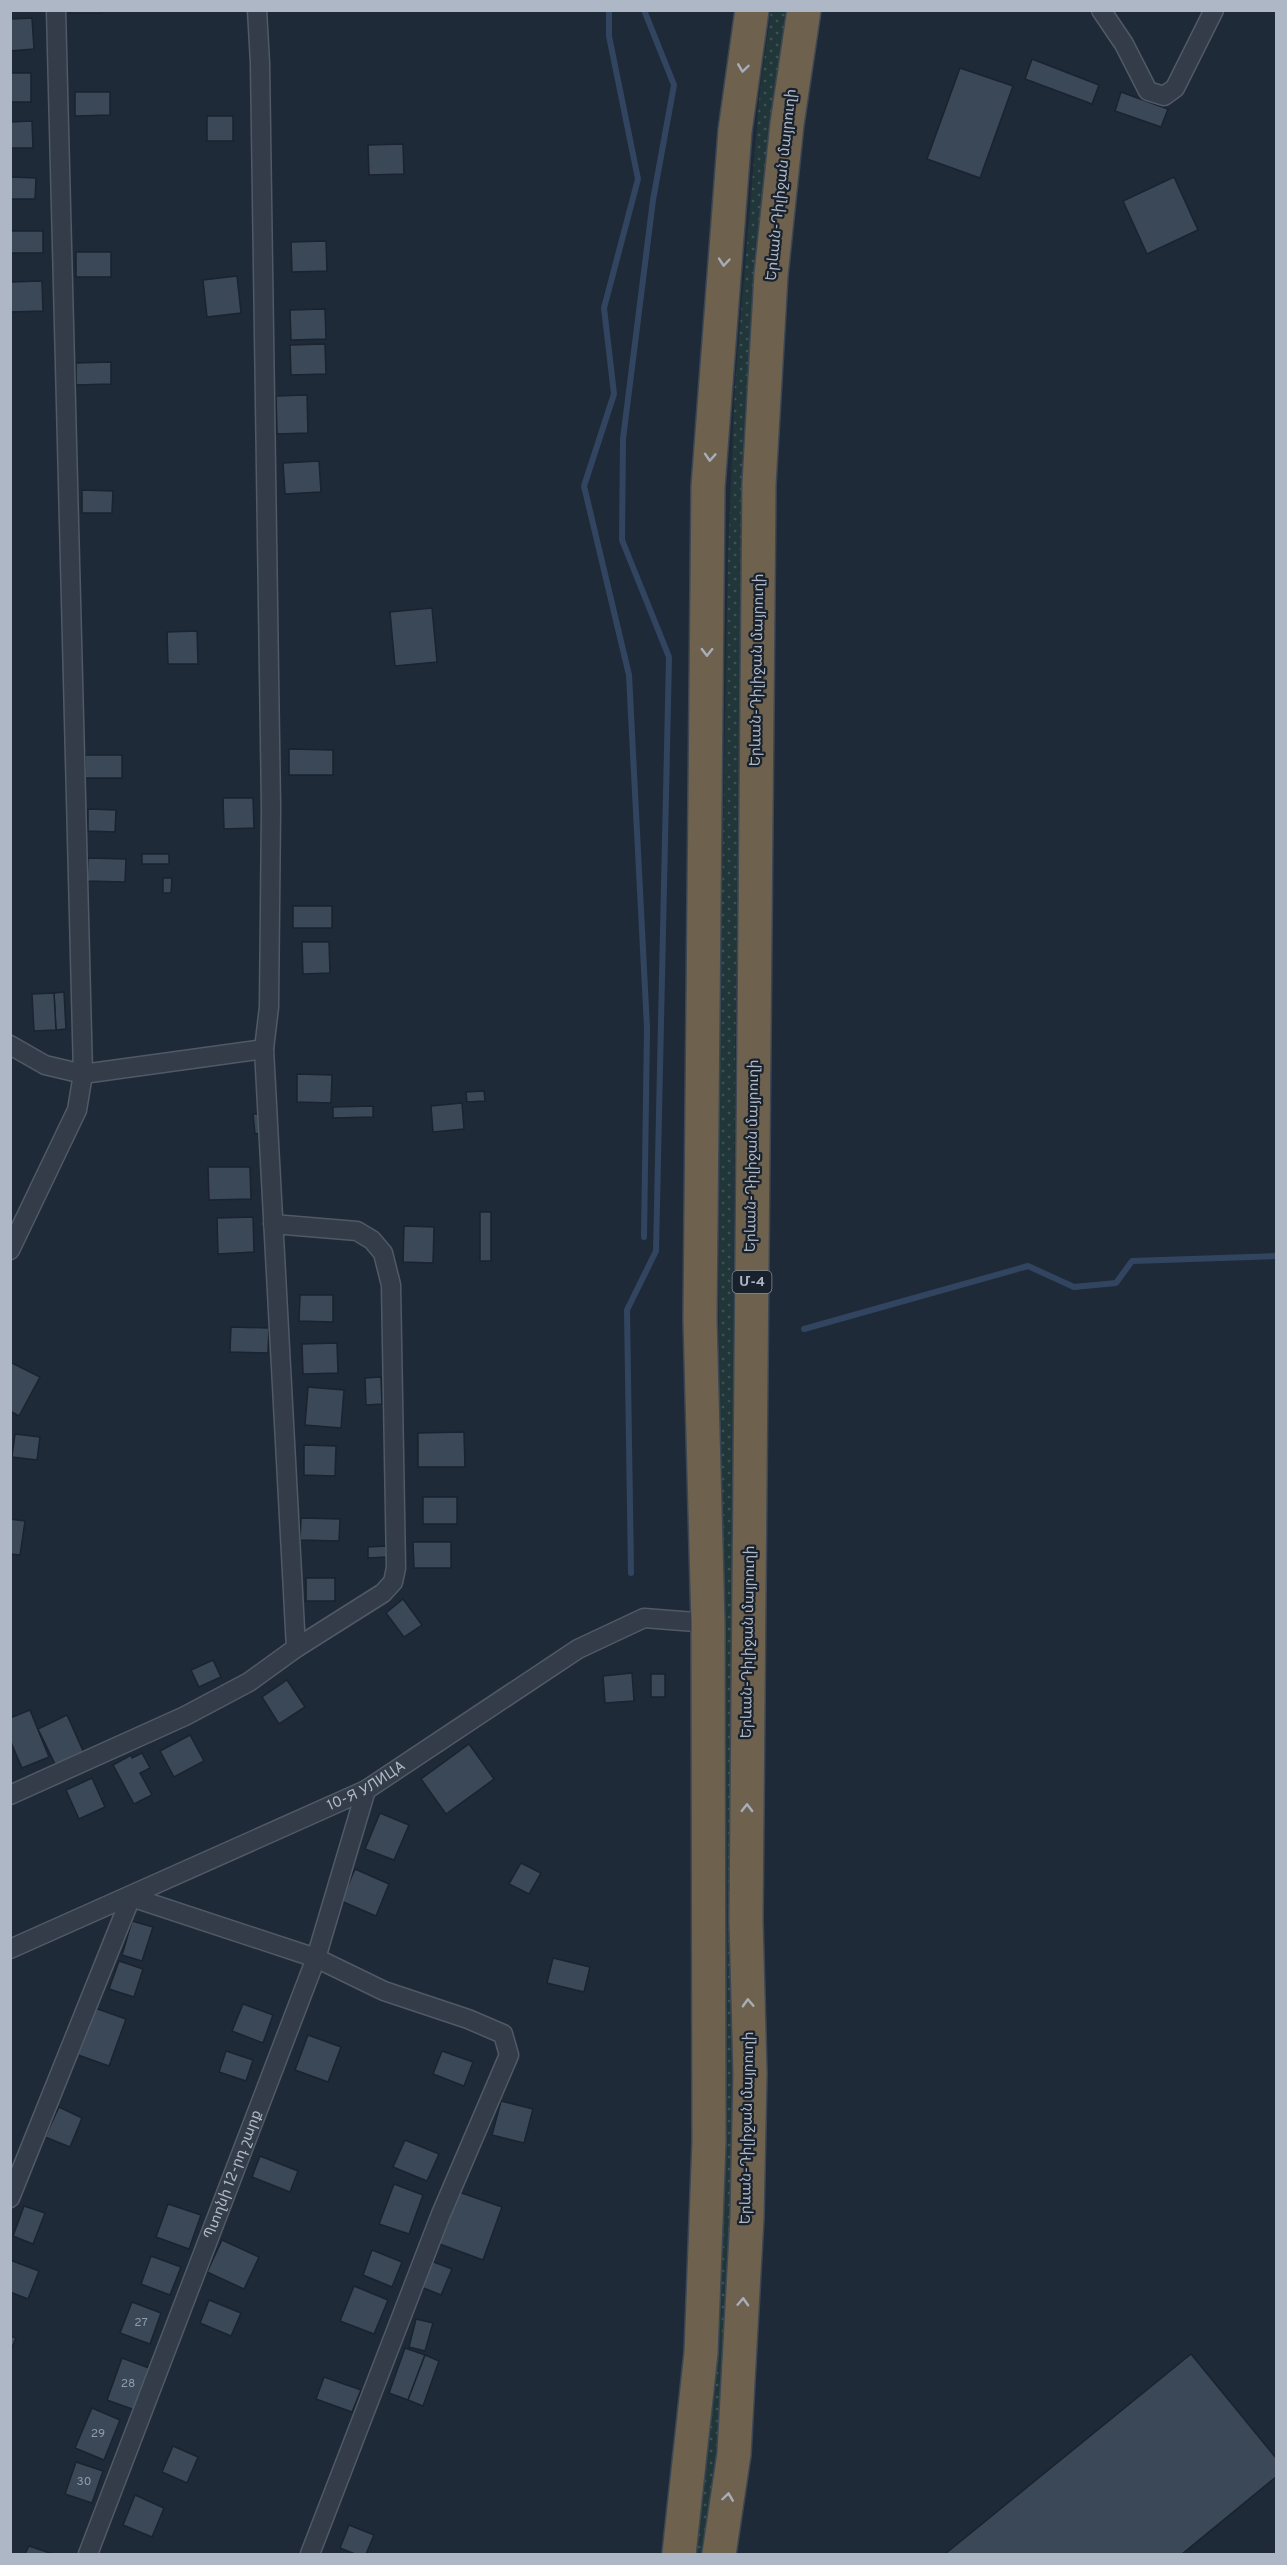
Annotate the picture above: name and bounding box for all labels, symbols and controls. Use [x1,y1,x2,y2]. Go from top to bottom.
one-way arrow [738,64,750,73]
street label: Երևան-Դիլիջան մայրուղի [762,88,802,282]
one-way arrow [718,258,731,267]
one-way arrow [704,452,717,461]
street label: Երևան-Դիլիջան մայրուղի [747,573,769,767]
one-way arrow [701,647,713,656]
street label: Երևան-Դիլիջան մայրուղի [742,1059,764,1253]
road number: Մ-4 [732,1271,771,1293]
street label: Երևան-Դիլիջան մայրուղի [738,1545,760,1739]
street label: 10-Я УЛИЦА [324,1757,409,1816]
one-way arrow [741,1803,753,1812]
one-way arrow [742,1998,754,2007]
street label: Երևան-Դիլիջան մայրուղի [737,2031,759,2225]
street label: Պտղնի 12-րդ շարք [200,2107,266,2242]
one-way arrow [736,2298,749,2307]
house number: 27 [134,2315,148,2331]
house number: 28 [121,2376,135,2392]
house number: 29 [91,2426,105,2442]
house number: 30 [77,2474,91,2490]
one-way arrow [721,2492,733,2501]

